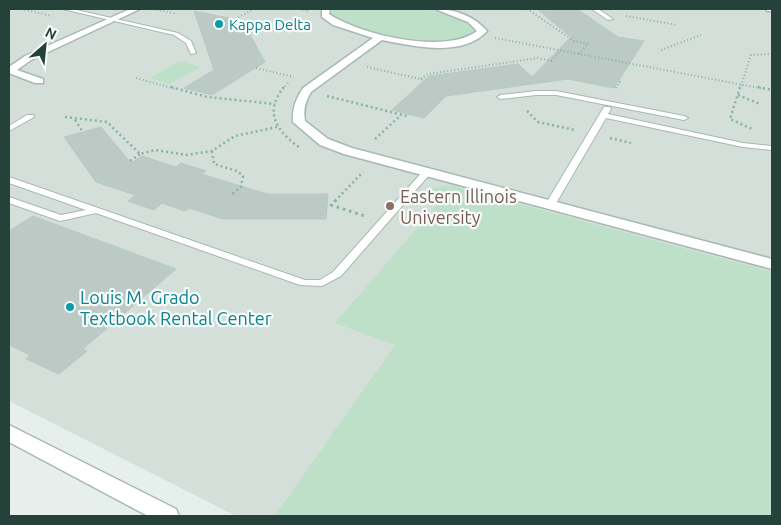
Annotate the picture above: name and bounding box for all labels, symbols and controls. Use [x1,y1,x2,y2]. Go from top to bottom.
place label: Kappa Delta [229,16,311,33]
marker: Kappa Delta [213,18,225,30]
north arrow [20,20,70,70]
text: N [43,24,59,43]
place label: Eastern Illinois University [400,186,517,227]
marker: Eastern Illinois University [384,200,396,212]
place label: Louis M. Grado Textbook Rental Center [80,287,272,328]
marker: Louis M. Grado Textbook Rental Center [64,301,76,313]

